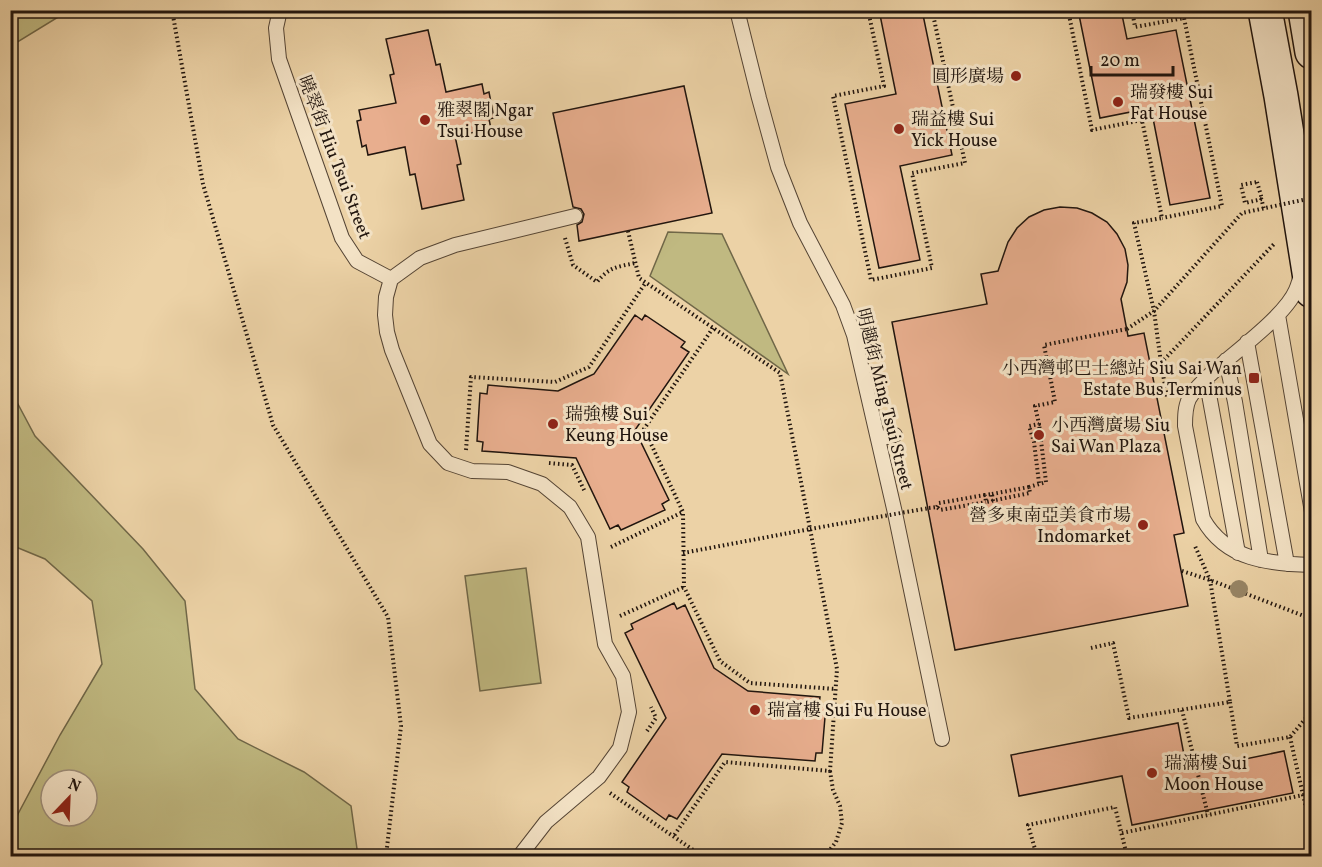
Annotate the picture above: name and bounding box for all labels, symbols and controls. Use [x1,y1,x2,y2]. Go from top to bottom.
scale bar [1091,39,1174,77]
text: 20 m [1100,49,1140,74]
place label: 圓形廣場 [932,65,1004,90]
marker: 圓形廣場 [1009,69,1023,83]
street label: 曉翠街 Hiu Tsui Street [291,72,376,243]
place label: 瑞發樓 Sui Fat House [1130,81,1213,127]
marker: 瑞發樓 Sui Fat House [1111,95,1125,109]
place label: 雅翠閣 Ngar Tsui House [437,99,534,145]
place label: 瑞益樓 Sui Yick House [911,108,997,154]
marker: 雅翠閣 Ngar Tsui House [418,113,432,127]
marker: 瑞益樓 Sui Yick House [892,122,906,136]
street label: 明趣街 Ming Tsui Street [849,306,918,493]
place label: 小西灣邨巴士總站 Siu Sai Wan Estate Bus Terminus [1001,357,1242,403]
marker: 小西灣邨巴士總站 Siu Sai Wan Estate Bus Terminus [1247,371,1261,385]
place label: 瑞強樓 Sui Keung House [565,403,668,449]
place label: 小西灣廣場 Siu Sai Wan Plaza [1051,414,1170,460]
marker: 瑞強樓 Sui Keung House [546,417,560,431]
marker: 小西灣廣場 Siu Sai Wan Plaza [1032,428,1046,442]
place label: 營多東南亞美食市場 Indomarket [969,504,1131,550]
marker: 營多東南亞美食市場 Indomarket [1136,518,1150,532]
place label: 瑞富樓 Sui Fu House [767,699,927,724]
marker: 瑞富樓 Sui Fu House [748,703,762,717]
place label: 瑞滿樓 Sui Moon House [1164,752,1263,798]
marker: 瑞滿樓 Sui Moon House [1145,766,1159,780]
north arrow [39,768,99,828]
text: N [64,774,84,799]

